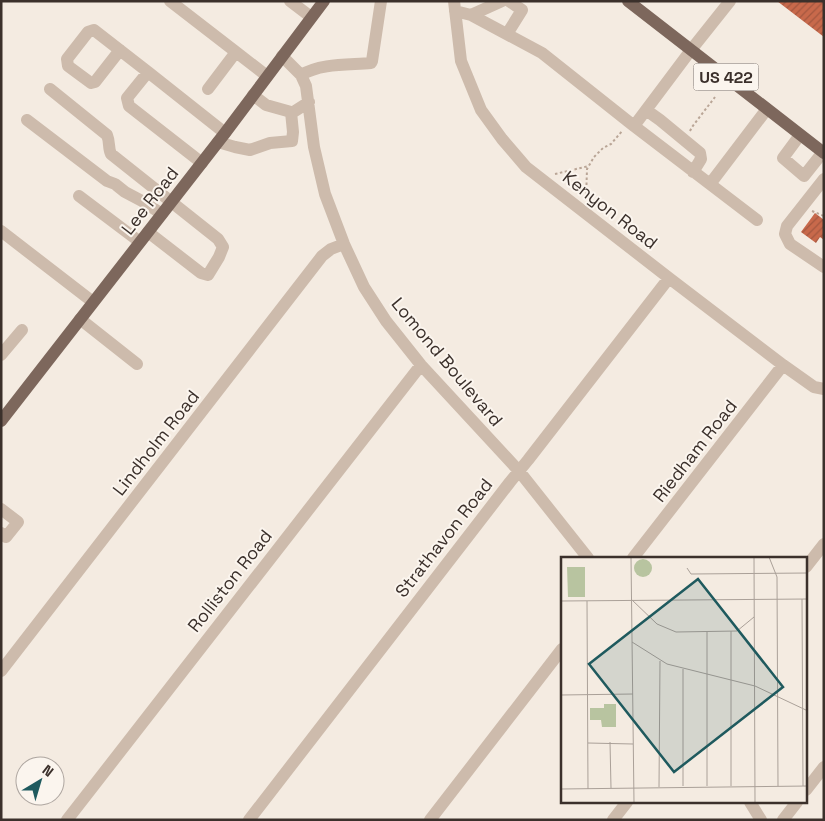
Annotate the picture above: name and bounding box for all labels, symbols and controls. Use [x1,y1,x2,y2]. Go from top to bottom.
road number: US 422 [694,64,758,90]
street label: Lee Road [116,162,183,239]
street label: Kenyon Road [558,165,662,254]
street label: Lomond Boulevard [387,293,508,431]
street label: Lindholm Road [107,385,204,500]
street label: Riedham Road [647,395,742,507]
street label: Strathavon Road [390,473,497,602]
street label: Rolliston Road [182,525,277,637]
inset map [561,557,808,804]
north arrow [15,756,65,806]
text: N [39,761,57,781]

